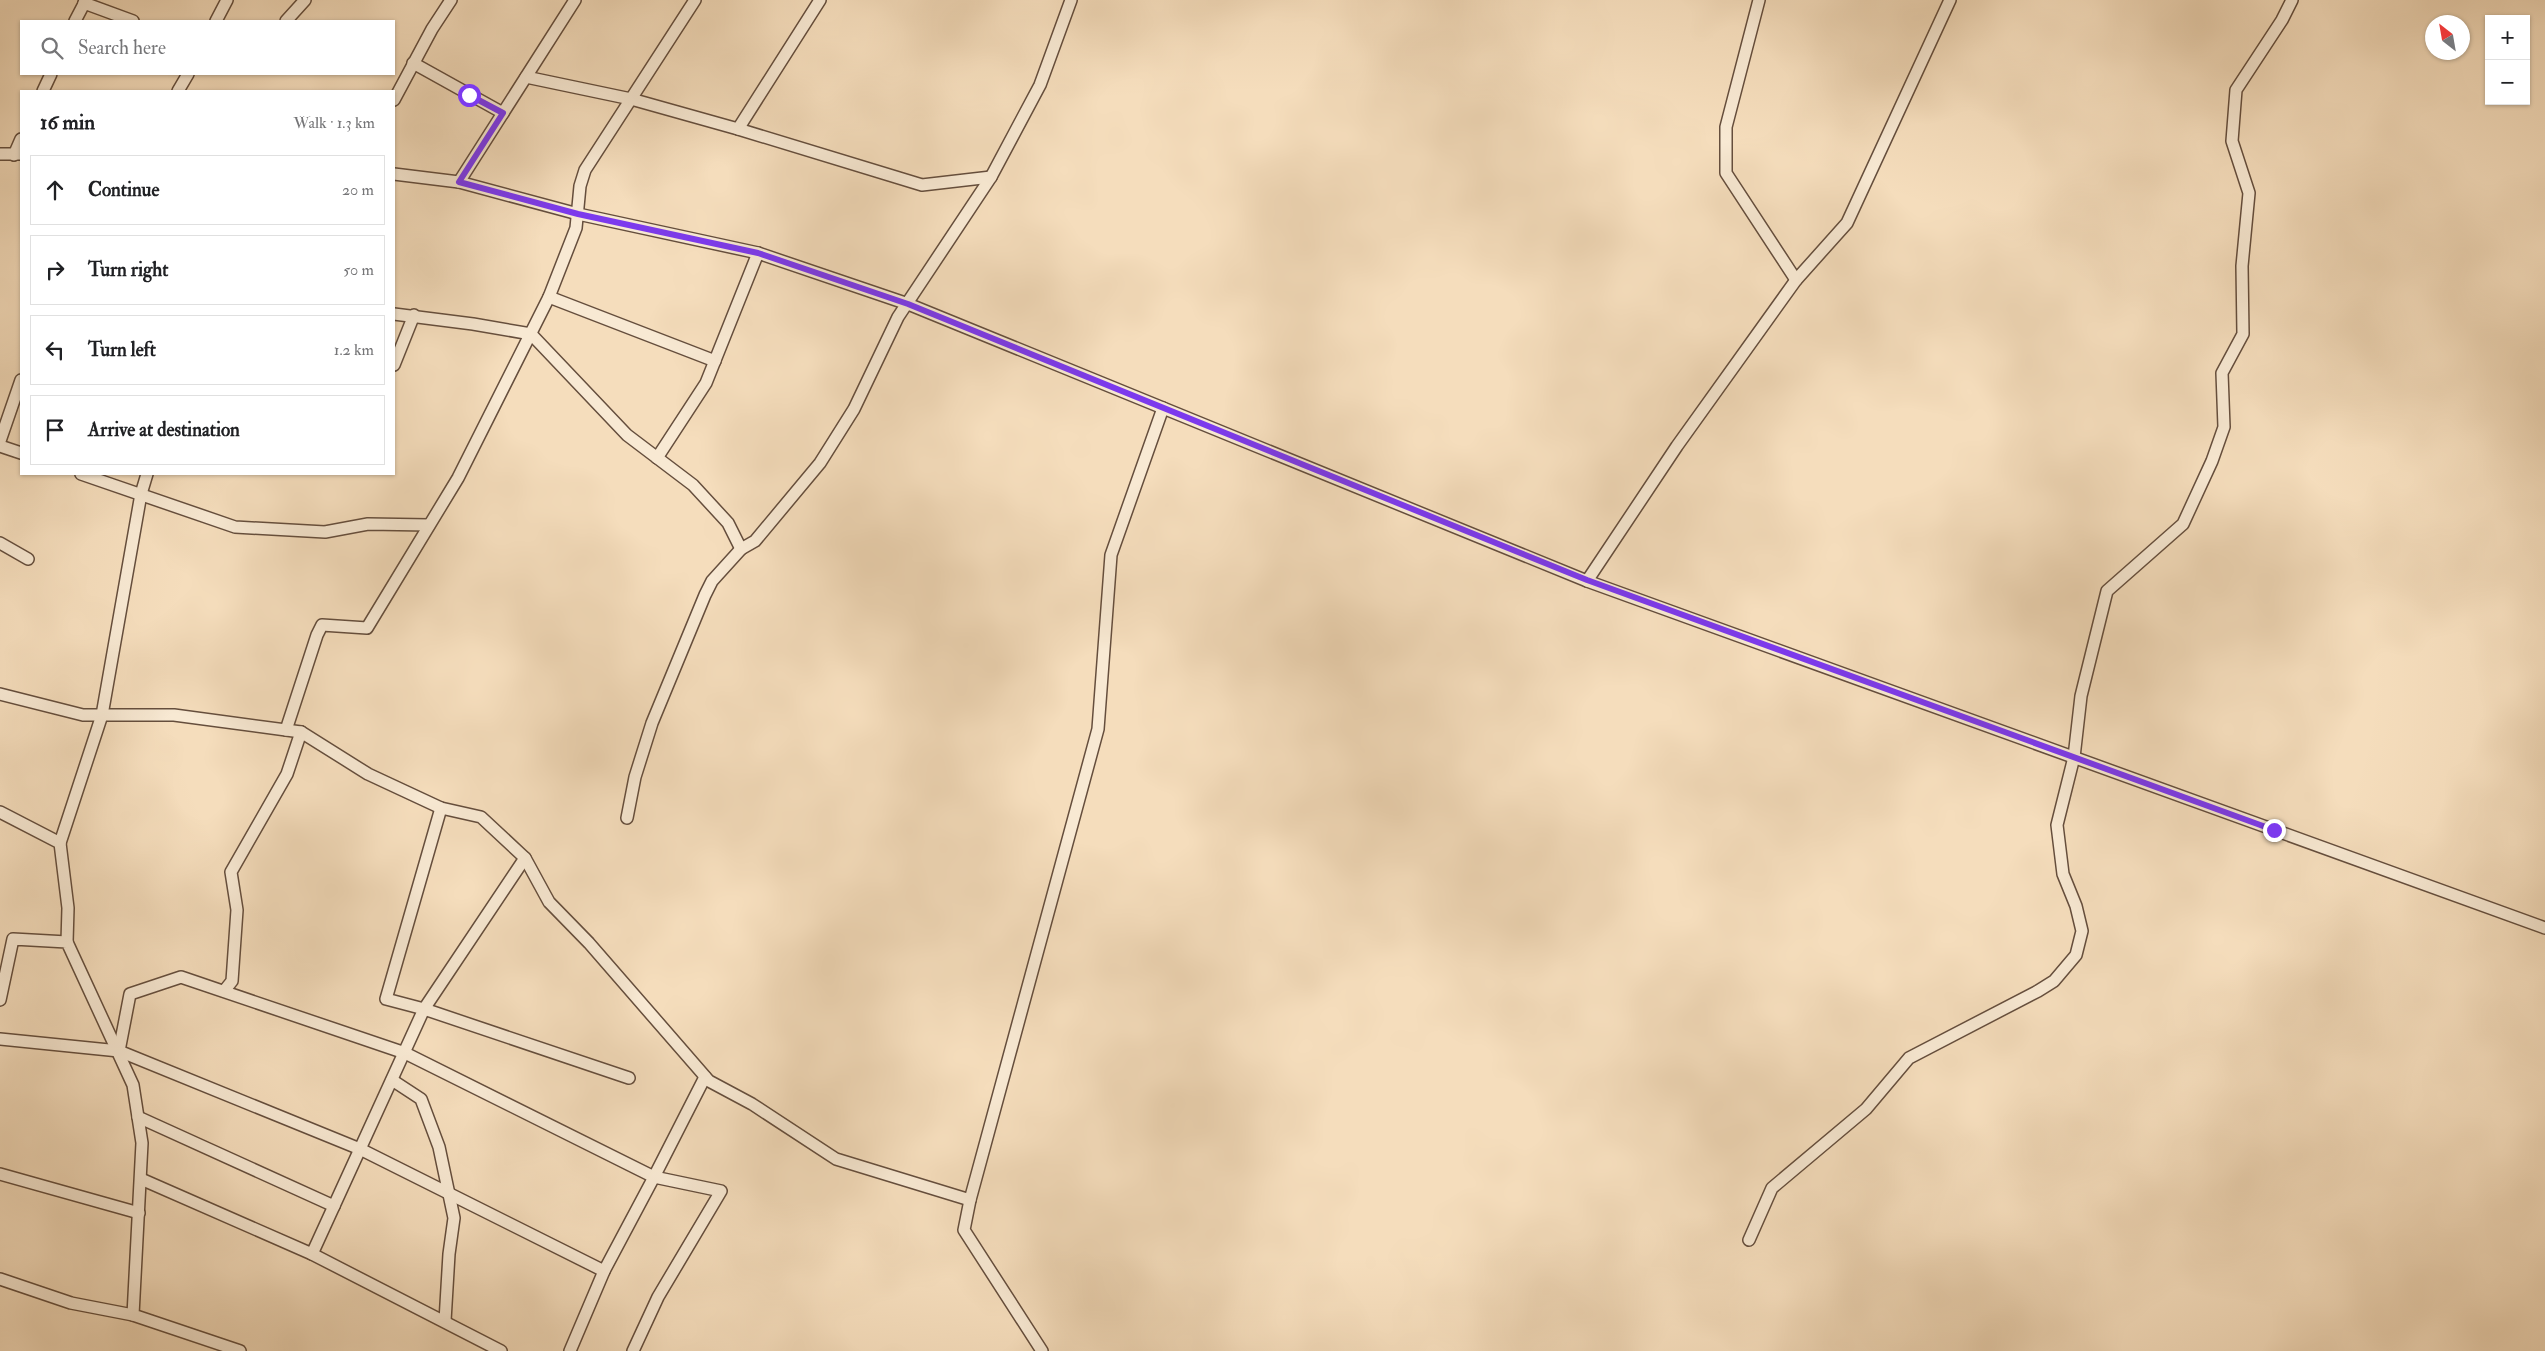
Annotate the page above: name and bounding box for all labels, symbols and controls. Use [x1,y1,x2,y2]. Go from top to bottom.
north arrow [2425,15,2470,60]
map controls [2485,15,2530,105]
button: + [2485,15,2530,60]
search box [20,20,395,75]
icon: search [38,34,66,62]
text: Search here [78,36,166,60]
button: − [2485,60,2530,105]
route start [458,84,481,107]
text: 16 min [40,109,95,136]
text: Walk · 1.3 km [294,113,375,133]
icon: ahead [41,176,69,204]
text: Continue [88,178,159,202]
text: 20 m [342,180,374,200]
icon: right [41,256,69,284]
text: Turn right [88,258,168,282]
text: 50 m [343,260,374,280]
icon: left [41,336,69,364]
text: Turn left [88,338,156,362]
text: 1.2 km [334,340,374,360]
icon: arrive [41,416,69,444]
text: Arrive at destination [88,418,240,442]
route end [2263,819,2286,842]

